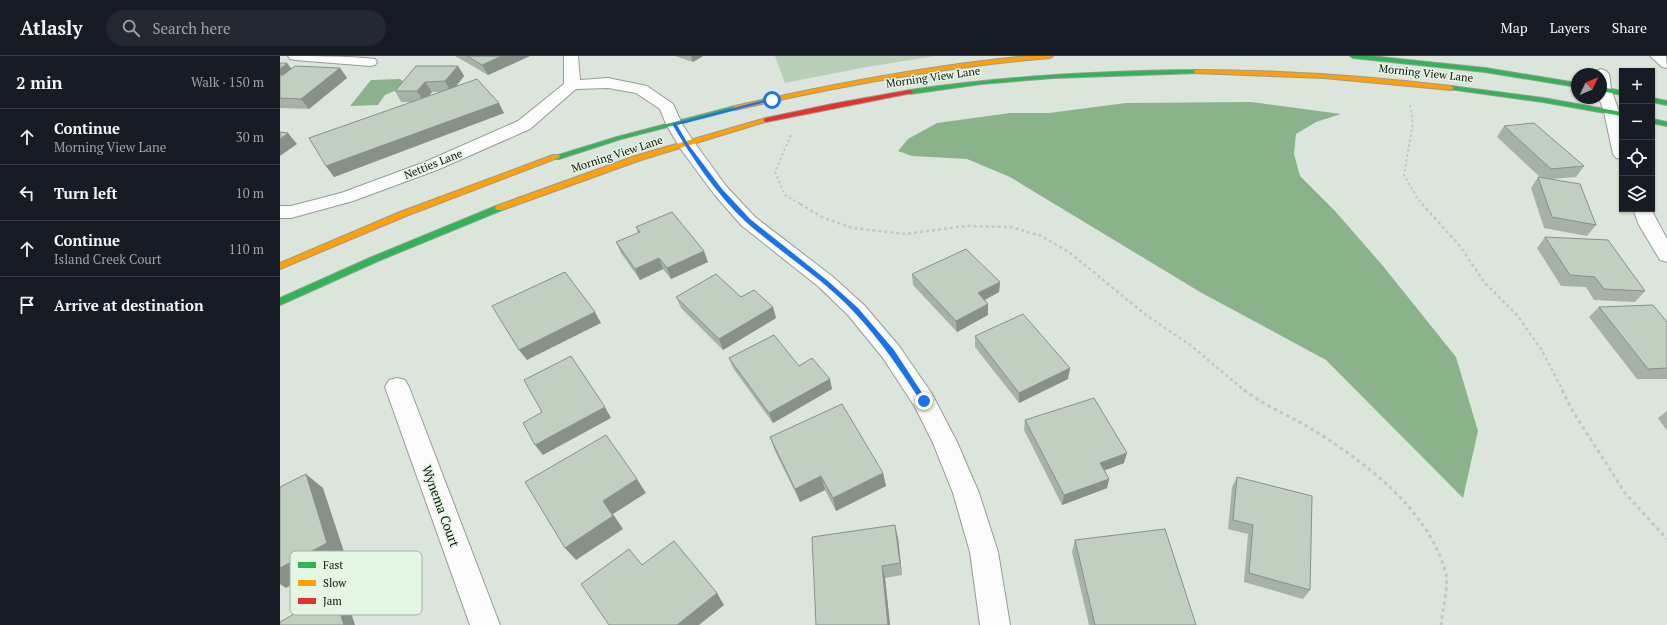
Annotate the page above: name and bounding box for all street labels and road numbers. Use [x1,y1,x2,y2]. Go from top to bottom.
street label: Morning View Lane [1378,61,1474,85]
street label: Morning View Lane [885,63,982,91]
street label: Morning View Lane [570,133,665,175]
street label: Netties Lane [402,146,465,182]
street label: Wynema Court [418,463,464,550]

